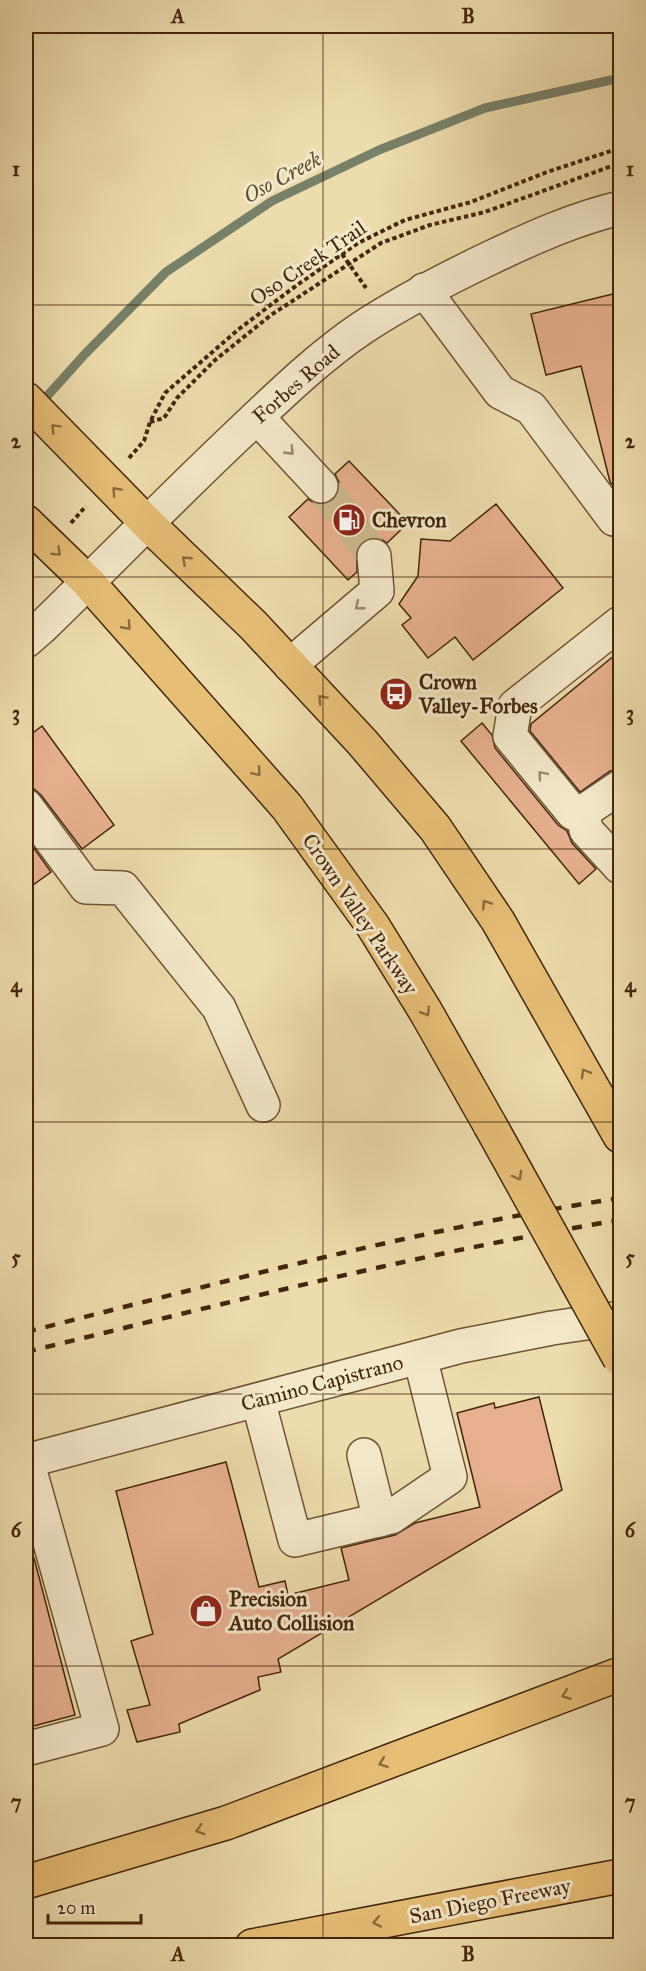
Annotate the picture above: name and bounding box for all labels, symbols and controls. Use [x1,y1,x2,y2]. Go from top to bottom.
text: A [169,4,185,28]
text: B [461,4,475,28]
water label: Oso Creek [238,145,326,209]
text: 1 [12,157,20,181]
text: 1 [626,157,634,181]
street label: Oso Creek Trail [245,214,371,311]
street label: Forbes Road [247,339,346,429]
one-way arrow [51,425,62,435]
text: 2 [11,429,22,453]
text: 2 [625,429,636,453]
one-way arrow [283,444,294,454]
one-way arrow [113,487,124,498]
fuel station icon: Chevron [331,502,367,538]
place label: Chevron [372,507,447,533]
one-way arrow [51,545,61,556]
one-way arrow [182,556,193,567]
one-way arrow [355,599,366,610]
one-way arrow [120,619,131,629]
place label: Crown Valley-Forbes [418,669,538,719]
bus stop icon: Crown Valley-Forbes [378,676,414,712]
one-way arrow [319,696,330,707]
text: 3 [12,701,20,726]
text: 3 [626,701,634,726]
one-way arrow [250,765,261,776]
one-way arrow [538,771,549,782]
street label: Crown Valley Parkway [296,829,424,1000]
one-way arrow [482,900,493,911]
text: 4 [10,973,22,998]
text: 4 [624,973,636,998]
one-way arrow [418,1006,430,1016]
one-way arrow [580,1069,592,1079]
one-way arrow [511,1170,522,1180]
text: 5 [11,1245,21,1269]
text: 5 [625,1245,635,1269]
street label: Camino Capistrano [238,1349,406,1417]
text: 6 [11,1518,23,1542]
text: 6 [625,1518,637,1542]
place label: Precision Auto Collision [227,1586,355,1636]
shop icon: Precision Auto Collision [188,1593,224,1629]
one-way arrow [561,1687,572,1700]
one-way arrow [378,1756,389,1769]
text: 7 [11,1790,22,1814]
text: 7 [625,1790,636,1814]
one-way arrow [195,1823,206,1835]
street label: San Diego Freeway [407,1872,574,1929]
scale bar [48,1887,141,1925]
text: 20 m [57,1897,95,1919]
one-way arrow [373,1915,383,1928]
text: A [169,1942,185,1966]
text: B [461,1942,475,1966]

